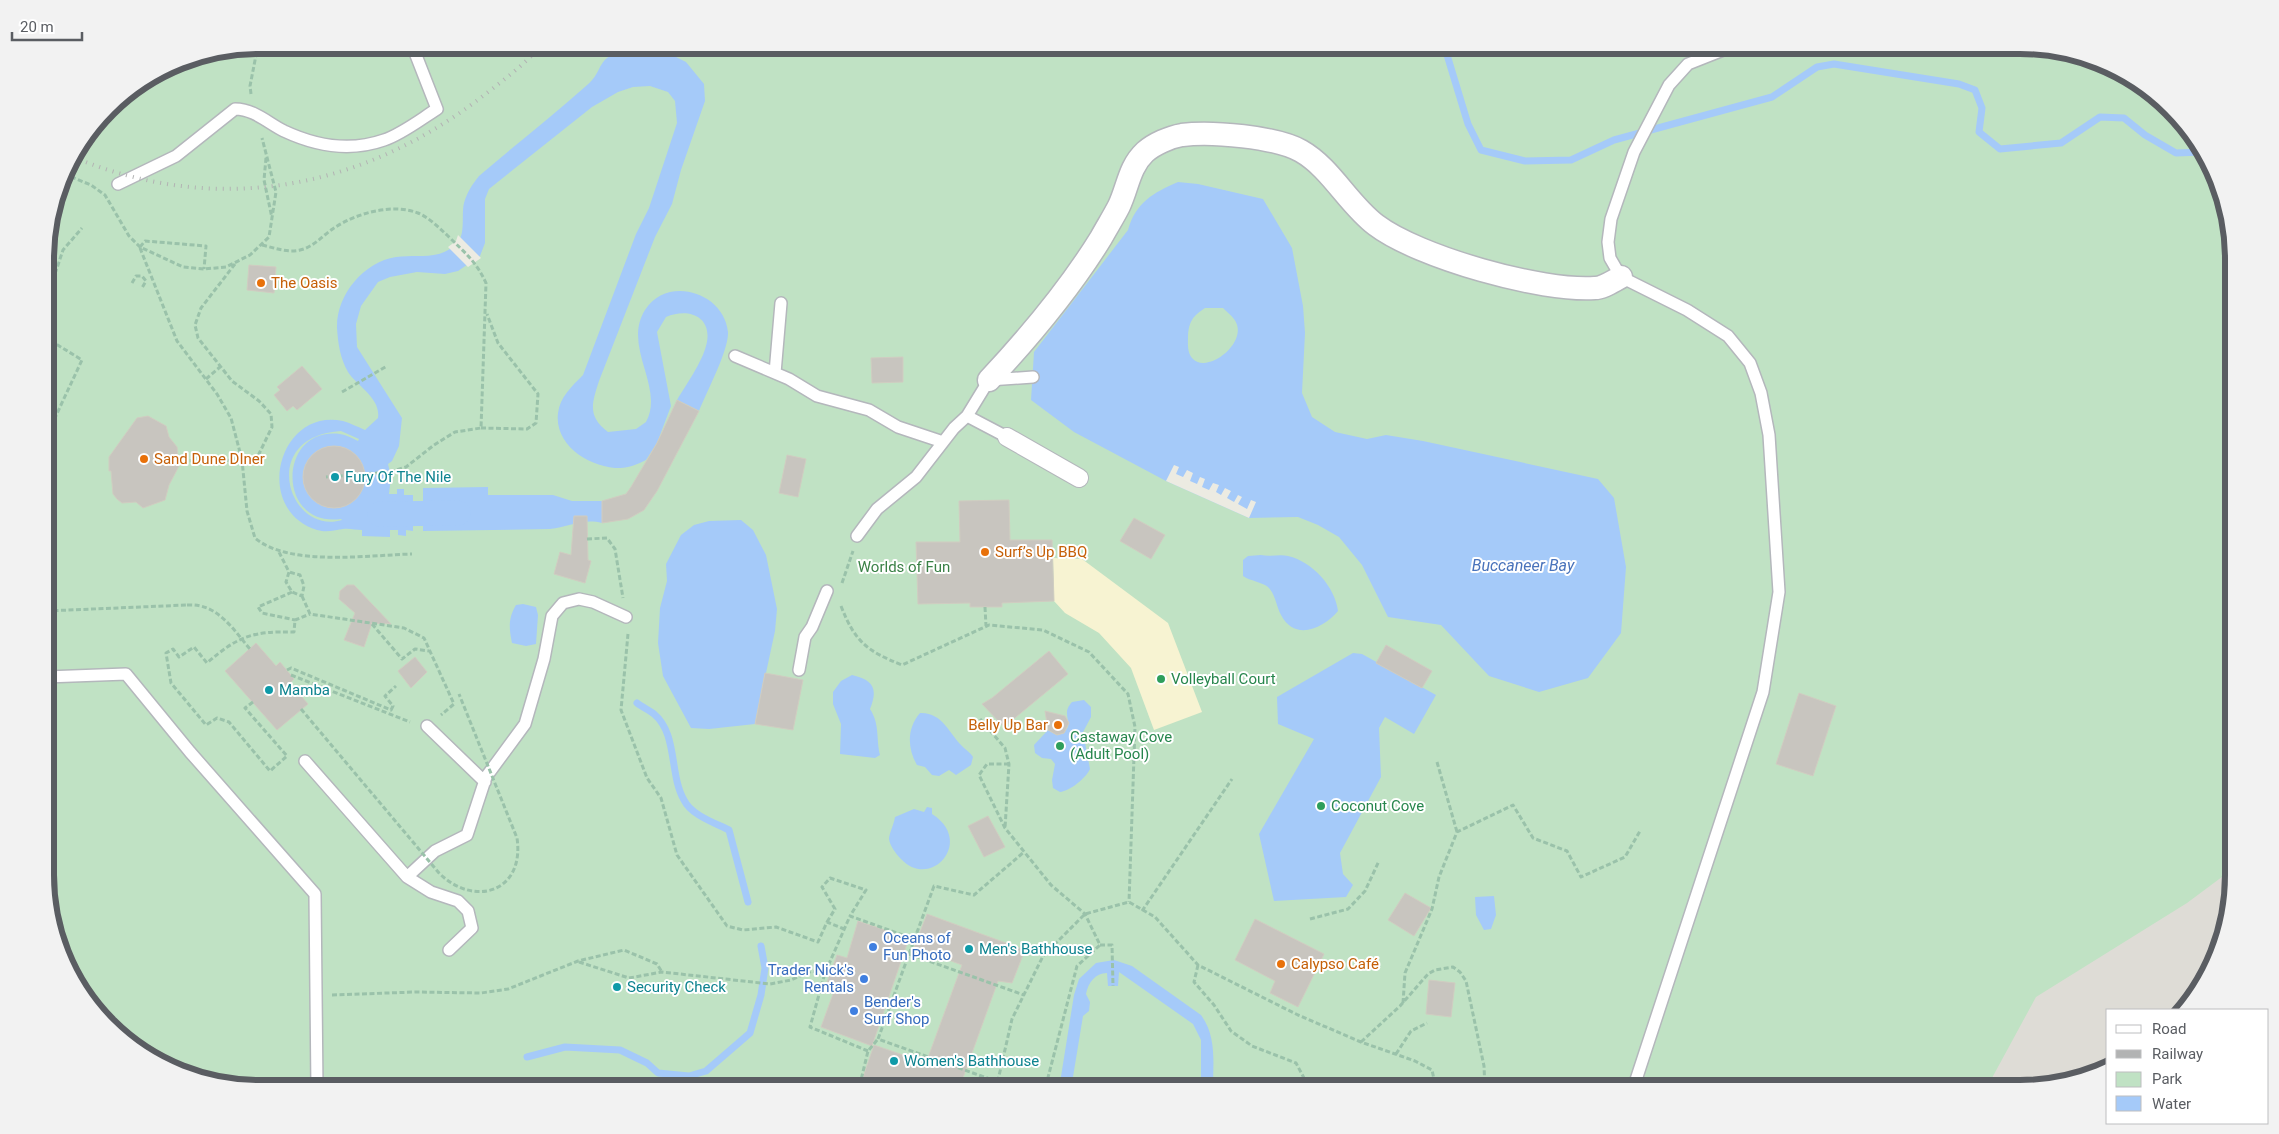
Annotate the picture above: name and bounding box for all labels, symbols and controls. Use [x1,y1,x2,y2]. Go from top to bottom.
scale bar [12,10,82,42]
text: 20 m [20,18,54,36]
place label: The Oasis [271,274,338,292]
marker: The Oasis [255,277,267,289]
place label: Sand Dune DIner [154,450,265,468]
marker: Sand Dune DIner [138,453,150,465]
place label: Fury Of The Nile [345,468,451,486]
marker: Fury Of The Nile [329,471,341,483]
place label: Surf’s Up BBQ [995,543,1087,561]
marker: Surf’s Up BBQ [979,546,991,558]
water label: Buccaneer Bay [1472,556,1575,575]
park label: Worlds of Fun [858,558,950,576]
place label: Volleyball Court [1171,670,1276,688]
marker: Volleyball Court [1155,673,1167,685]
place label: Mamba [279,681,330,699]
marker: Mamba [263,684,275,696]
place label: Belly Up Bar [968,716,1048,734]
marker: Belly Up Bar [1052,719,1064,731]
place label: Castaway Cove (Adult Pool) [1070,728,1172,763]
marker: Castaway Cove (Adult Pool) [1054,740,1066,752]
place label: Coconut Cove [1331,797,1424,815]
marker: Coconut Cove [1315,800,1327,812]
place label: Oceans of Fun Photo [883,929,952,964]
place label: Men's Bathhouse [979,940,1093,958]
marker: Oceans of Fun Photo [867,941,879,953]
marker: Men's Bathhouse [963,943,975,955]
place label: Calypso Café [1291,955,1379,973]
marker: Calypso Café [1275,958,1287,970]
place label: Trader Nick's Rentals [768,961,854,996]
marker: Trader Nick's Rentals [858,973,870,985]
place label: Security Check [627,978,726,996]
marker: Security Check [611,981,623,993]
place label: Bender's Surf Shop [864,993,929,1028]
marker: Bender's Surf Shop [848,1005,860,1017]
legend [2106,1009,2269,1124]
text: Road [2152,1020,2186,1038]
text: Railway [2152,1045,2203,1063]
place label: Women's Bathhouse [904,1052,1039,1070]
marker: Women's Bathhouse [888,1055,900,1067]
text: Park [2152,1070,2183,1088]
text: Water [2152,1095,2191,1113]

